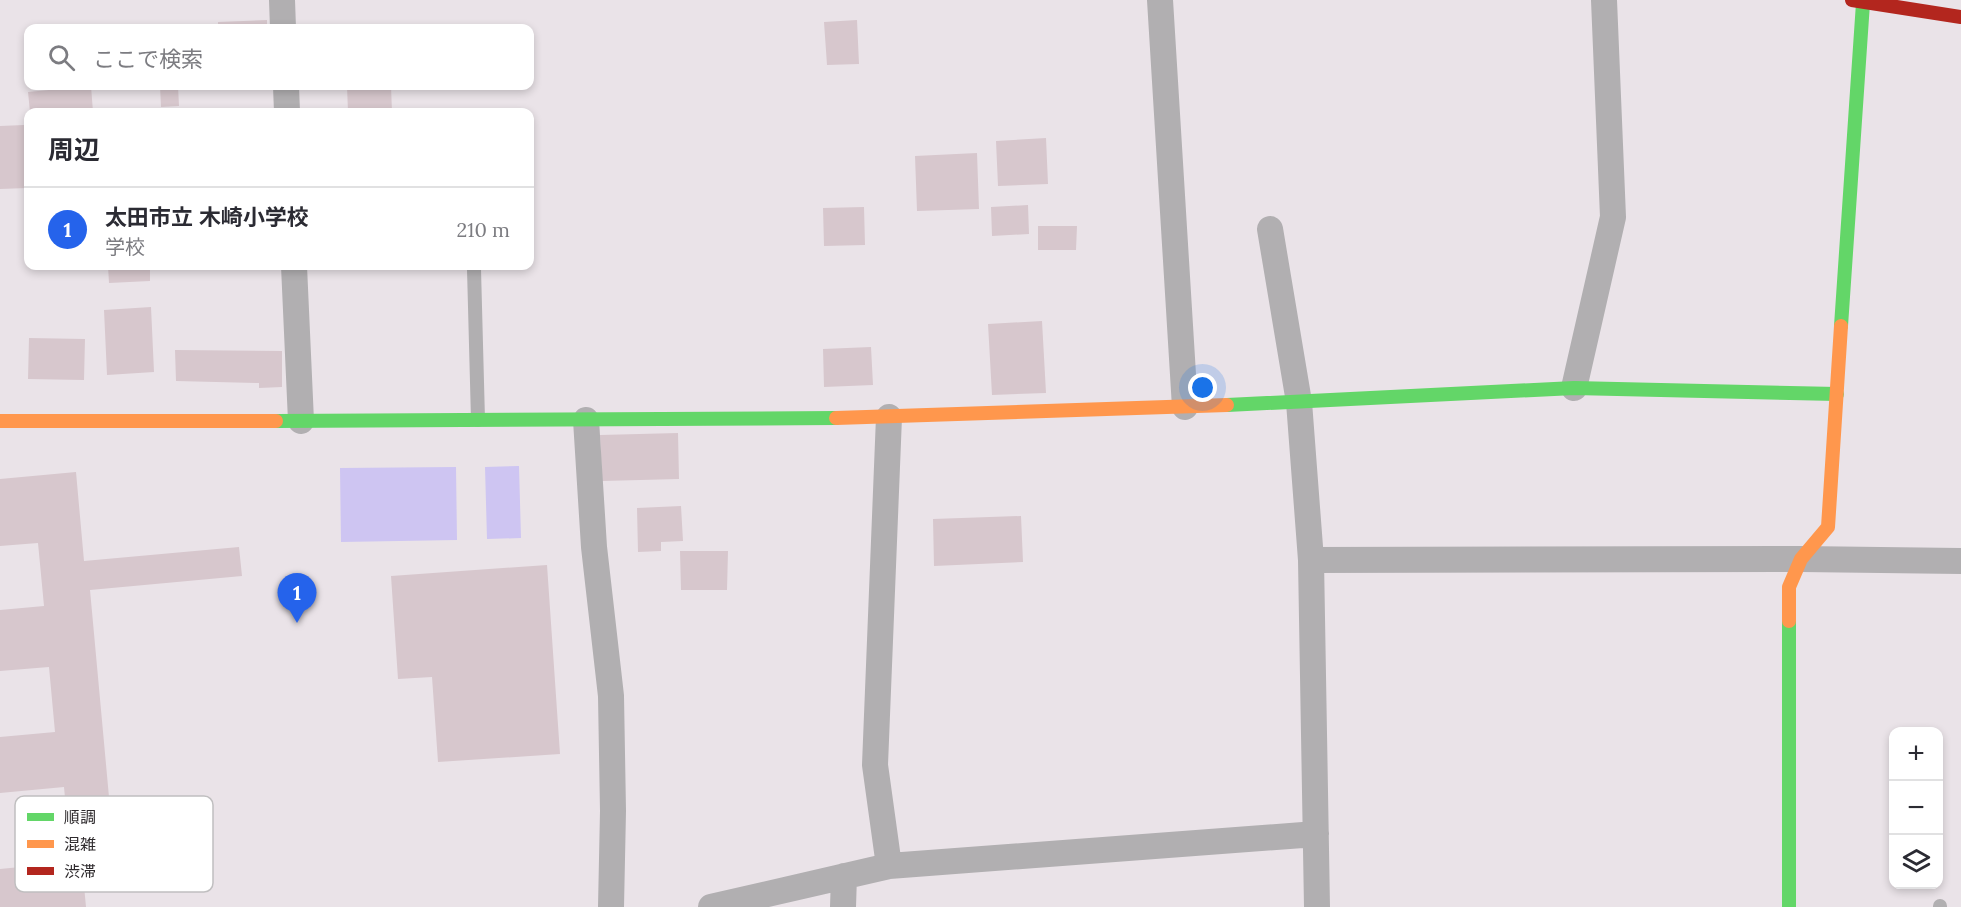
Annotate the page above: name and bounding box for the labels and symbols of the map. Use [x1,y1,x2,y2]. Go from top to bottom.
your location [1188,373,1217,402]
pin: 1 [278,574,316,623]
legend [15,796,213,892]
text: 順調 [64,807,96,827]
text: 混雑 [64,834,96,854]
text: 渋滞 [64,861,96,881]

